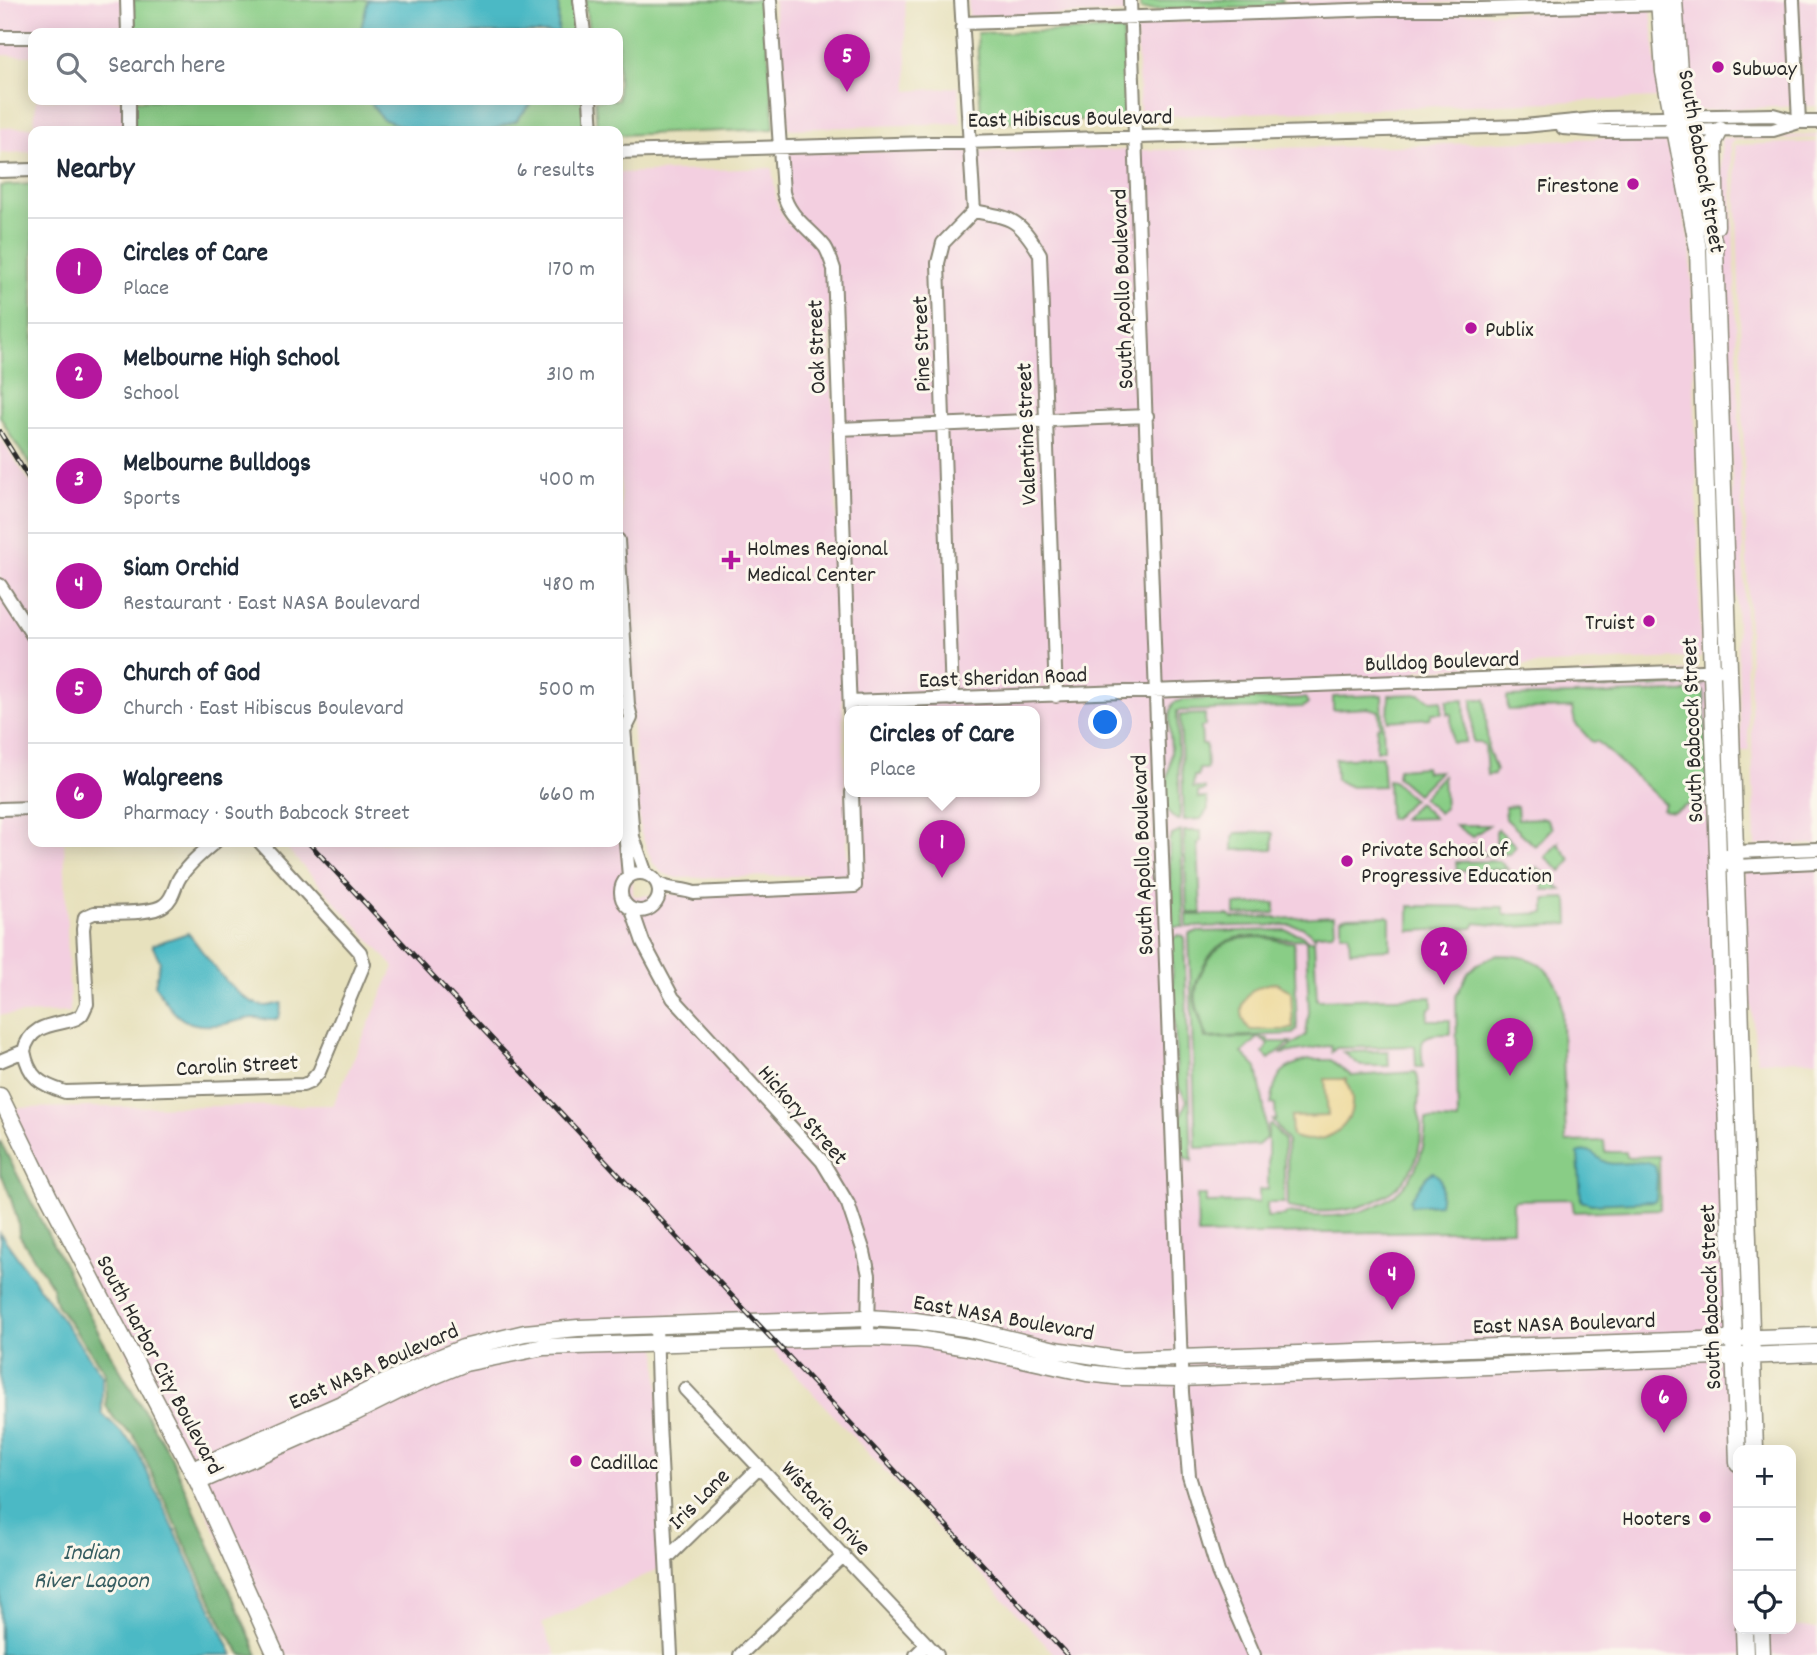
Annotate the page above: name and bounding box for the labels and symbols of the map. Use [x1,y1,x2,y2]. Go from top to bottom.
pin: 5 [824,34,870,92]
place label: Subway [1732,54,1798,87]
marker: Subway [1710,59,1726,75]
street label: South Babcock Street [1667,67,1732,256]
street label: East Hibiscus Boulevard [967,102,1173,139]
place label: Firestone [1537,171,1619,204]
marker: Firestone [1625,176,1641,192]
street label: South Apollo Boulevard [1105,188,1144,390]
street label: Pine Street [905,295,942,393]
street label: Oak Street [800,299,837,395]
place label: Publix [1485,315,1534,348]
marker: Publix [1463,320,1479,336]
street label: Valentine Street [1010,362,1047,506]
place label: Holmes Regional Medical Center [747,534,889,593]
marker: Holmes Regional Medical Center [721,550,741,570]
place label: Truist [1585,608,1635,641]
marker: Truist [1641,613,1657,629]
street label: South Babcock Street [1675,637,1714,823]
street label: Bulldog Boulevard [1364,644,1520,683]
street label: East Sheridan Road [918,660,1088,699]
your location [1088,705,1122,739]
street label: South Apollo Boulevard [1125,754,1164,956]
pin: 1 [919,820,965,878]
place label: Private School of Progressive Education [1361,835,1552,894]
marker: Private School of Progressive Education [1339,853,1355,869]
pin: 2 [1421,927,1467,985]
pin: 3 [1487,1018,1533,1076]
street label: Carolin Street [175,1048,299,1087]
street label: Hickory Street [748,1059,854,1174]
street label: South Babcock Street [1693,1204,1732,1390]
street label: South Harbor City Boulevard [86,1250,230,1481]
pin: 4 [1369,1252,1415,1310]
street label: East NASA Boulevard [910,1287,1096,1352]
street label: East NASA Boulevard [1472,1306,1656,1345]
street label: East NASA Boulevard [284,1316,465,1420]
pin: 6 [1641,1375,1687,1433]
place label: Cadillac [590,1448,658,1481]
marker: Cadillac [568,1453,584,1469]
street label: Wistaria Drive [772,1454,877,1564]
street label: Iris Lane [662,1462,739,1539]
place label: Hooters [1622,1504,1691,1537]
marker: Hooters [1697,1509,1713,1525]
water label: Indian River Lagoon [33,1537,149,1599]

